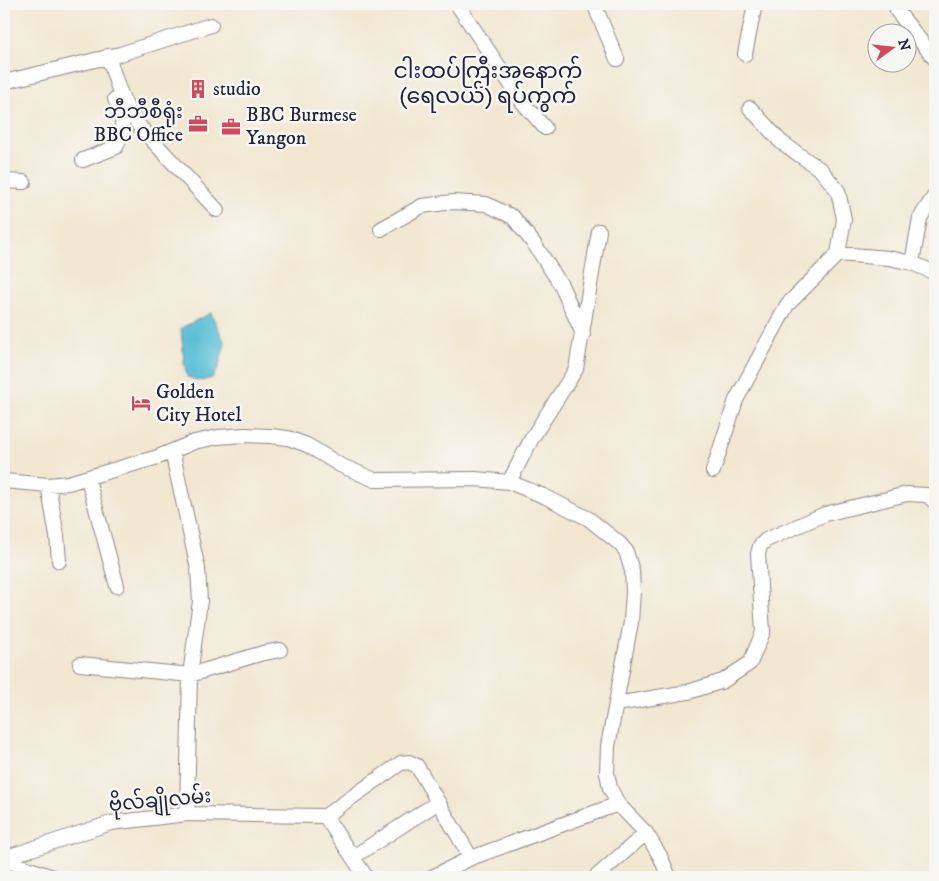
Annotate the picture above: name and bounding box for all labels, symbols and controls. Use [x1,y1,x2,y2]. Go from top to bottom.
north arrow [866,22,916,72]
text: N [893,37,914,53]
district label: ငါးထပ်ကြီးအနောက် (ရေလယ်) ရပ်ကွက် [393,55,583,113]
place label: studio [213,77,261,102]
building icon: studio [187,78,209,100]
place label: ဘီဘီစီရုံး BBC Office [93,97,183,148]
place label: BBC Burmese Yangon [246,103,357,151]
office icon: ဘီဘီစီရုံး BBC Office [187,113,209,135]
office icon: BBC Burmese Yangon [220,116,242,138]
place label: Golden City Hotel [156,380,241,428]
hotel icon: Golden City Hotel [130,392,152,414]
street label: ဗိုလ်ချိုလမ်း [107,781,213,821]

